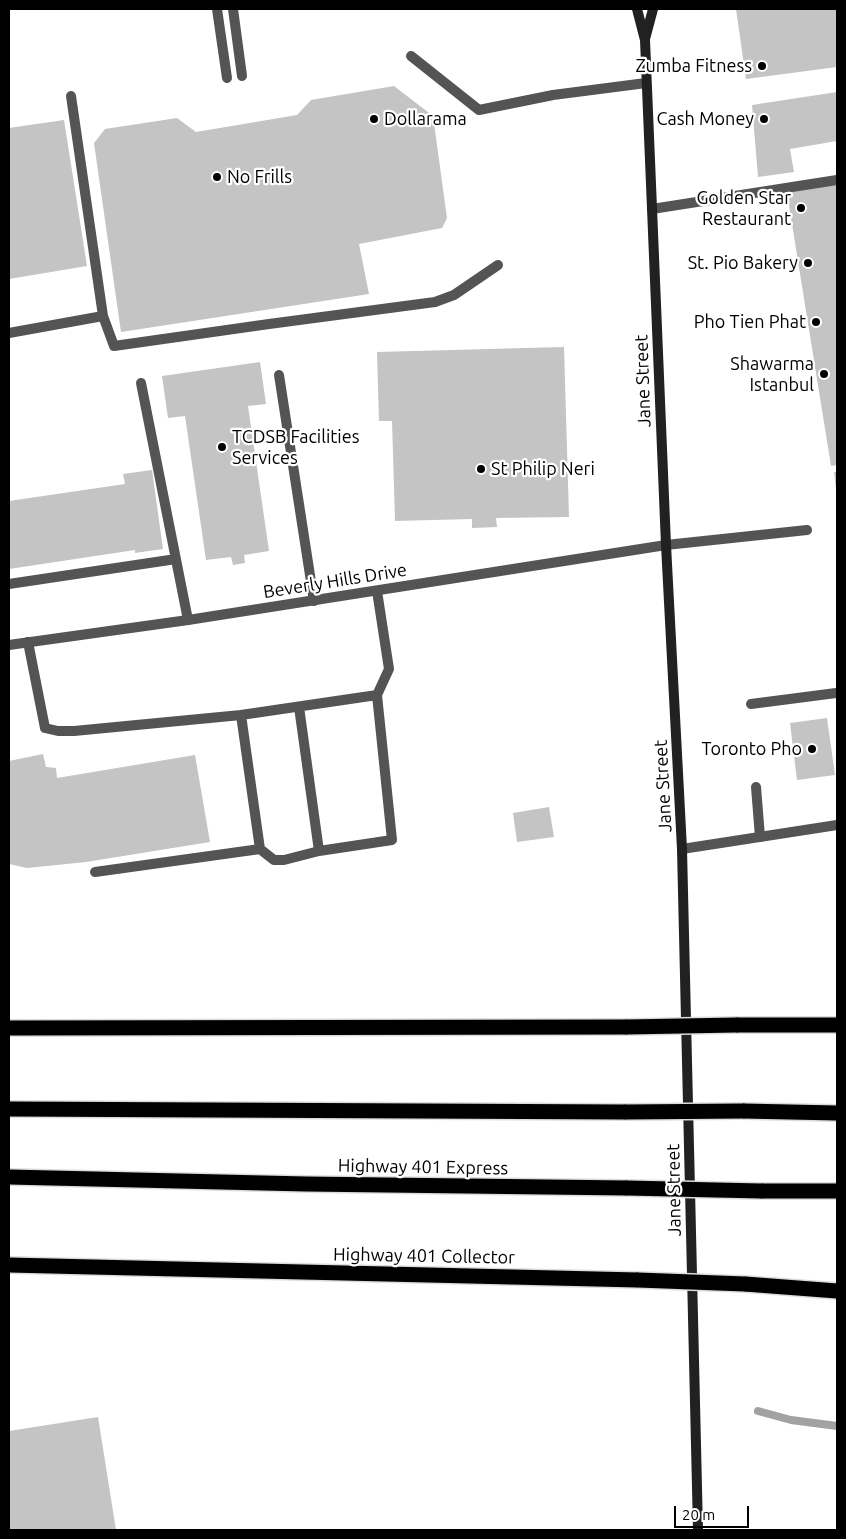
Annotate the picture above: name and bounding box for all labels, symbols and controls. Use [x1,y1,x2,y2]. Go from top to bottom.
place label: Zumba Fitness [635,55,752,77]
marker: Zumba Fitness [756,60,768,72]
place label: Dollarama [384,108,467,130]
place label: Cash Money [656,108,754,130]
marker: Dollarama [368,113,380,125]
marker: Cash Money [758,113,770,125]
place label: No Frills [227,166,292,188]
marker: No Frills [211,171,223,183]
place label: Golden Star Restaurant [696,187,791,230]
marker: Golden Star Restaurant [795,202,807,214]
place label: St. Pio Bakery [688,252,798,274]
marker: St. Pio Bakery [802,257,814,269]
place label: Pho Tien Phat [694,311,806,333]
marker: Pho Tien Phat [810,316,822,328]
street label: Jane Street [631,334,655,428]
place label: Shawarma Istanbul [730,353,814,396]
marker: Shawarma Istanbul [818,368,830,380]
place label: TCDSB Facilities Services [232,426,359,468]
marker: TCDSB Facilities Services [216,441,228,453]
place label: St Philip Neri [491,458,595,480]
marker: St Philip Neri [475,463,487,475]
street label: Beverly Hills Drive [262,559,408,603]
place label: Toronto Pho [701,738,802,760]
street label: Jane Street [650,739,676,833]
marker: Toronto Pho [806,743,818,755]
street label: Jane Street [662,1143,686,1237]
street label: Highway 401 Express [338,1155,508,1179]
street label: Highway 401 Collector [333,1244,515,1268]
scale bar [676,1496,751,1528]
text: 20 m [682,1506,715,1523]

